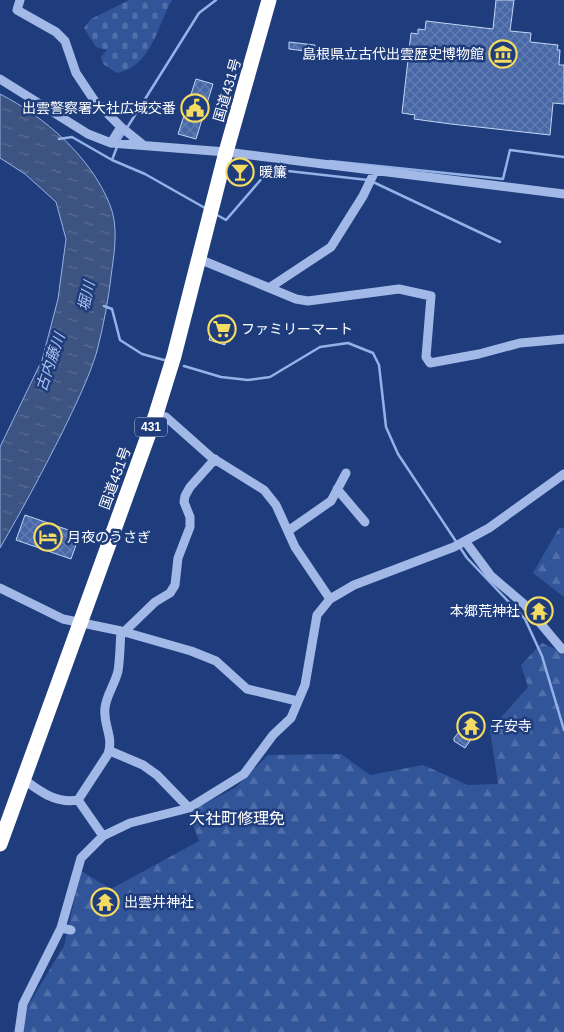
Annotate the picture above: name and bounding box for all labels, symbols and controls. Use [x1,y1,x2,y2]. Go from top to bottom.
museum icon: 島根県立古代出雲歴史博物館 [488,39,518,69]
place label: 島根県立古代出雲歴史博物館 [302,46,484,62]
street label: 国道431号 [210,56,244,124]
public building icon: 出雲警察署大社広域交番 [180,93,210,123]
place label: 出雲警察署大社広域交番 [22,100,176,116]
bar icon: 暖簾 [225,157,255,187]
place label: 暖簾 [259,164,287,180]
water label: 堀川 [74,278,98,313]
supermarket icon: ファミリーマート [207,314,237,344]
place label: ファミリーマート [241,321,353,337]
water label: 古内藤川 [32,329,68,393]
road number: 431 [135,418,167,437]
street label: 国道431号 [96,445,134,511]
hotel icon: 月夜のうさぎ [33,522,63,552]
place label: 月夜のうさぎ [67,529,151,545]
temple icon: 本郷荒神社 [524,596,554,626]
place label: 本郷荒神社 [450,603,520,619]
temple icon: 子安寺 [456,711,486,741]
place label: 子安寺 [490,718,532,734]
district label: 大社町修理免 [189,810,285,827]
temple icon: 出雲井神社 [90,887,120,917]
place label: 出雲井神社 [124,894,194,910]

